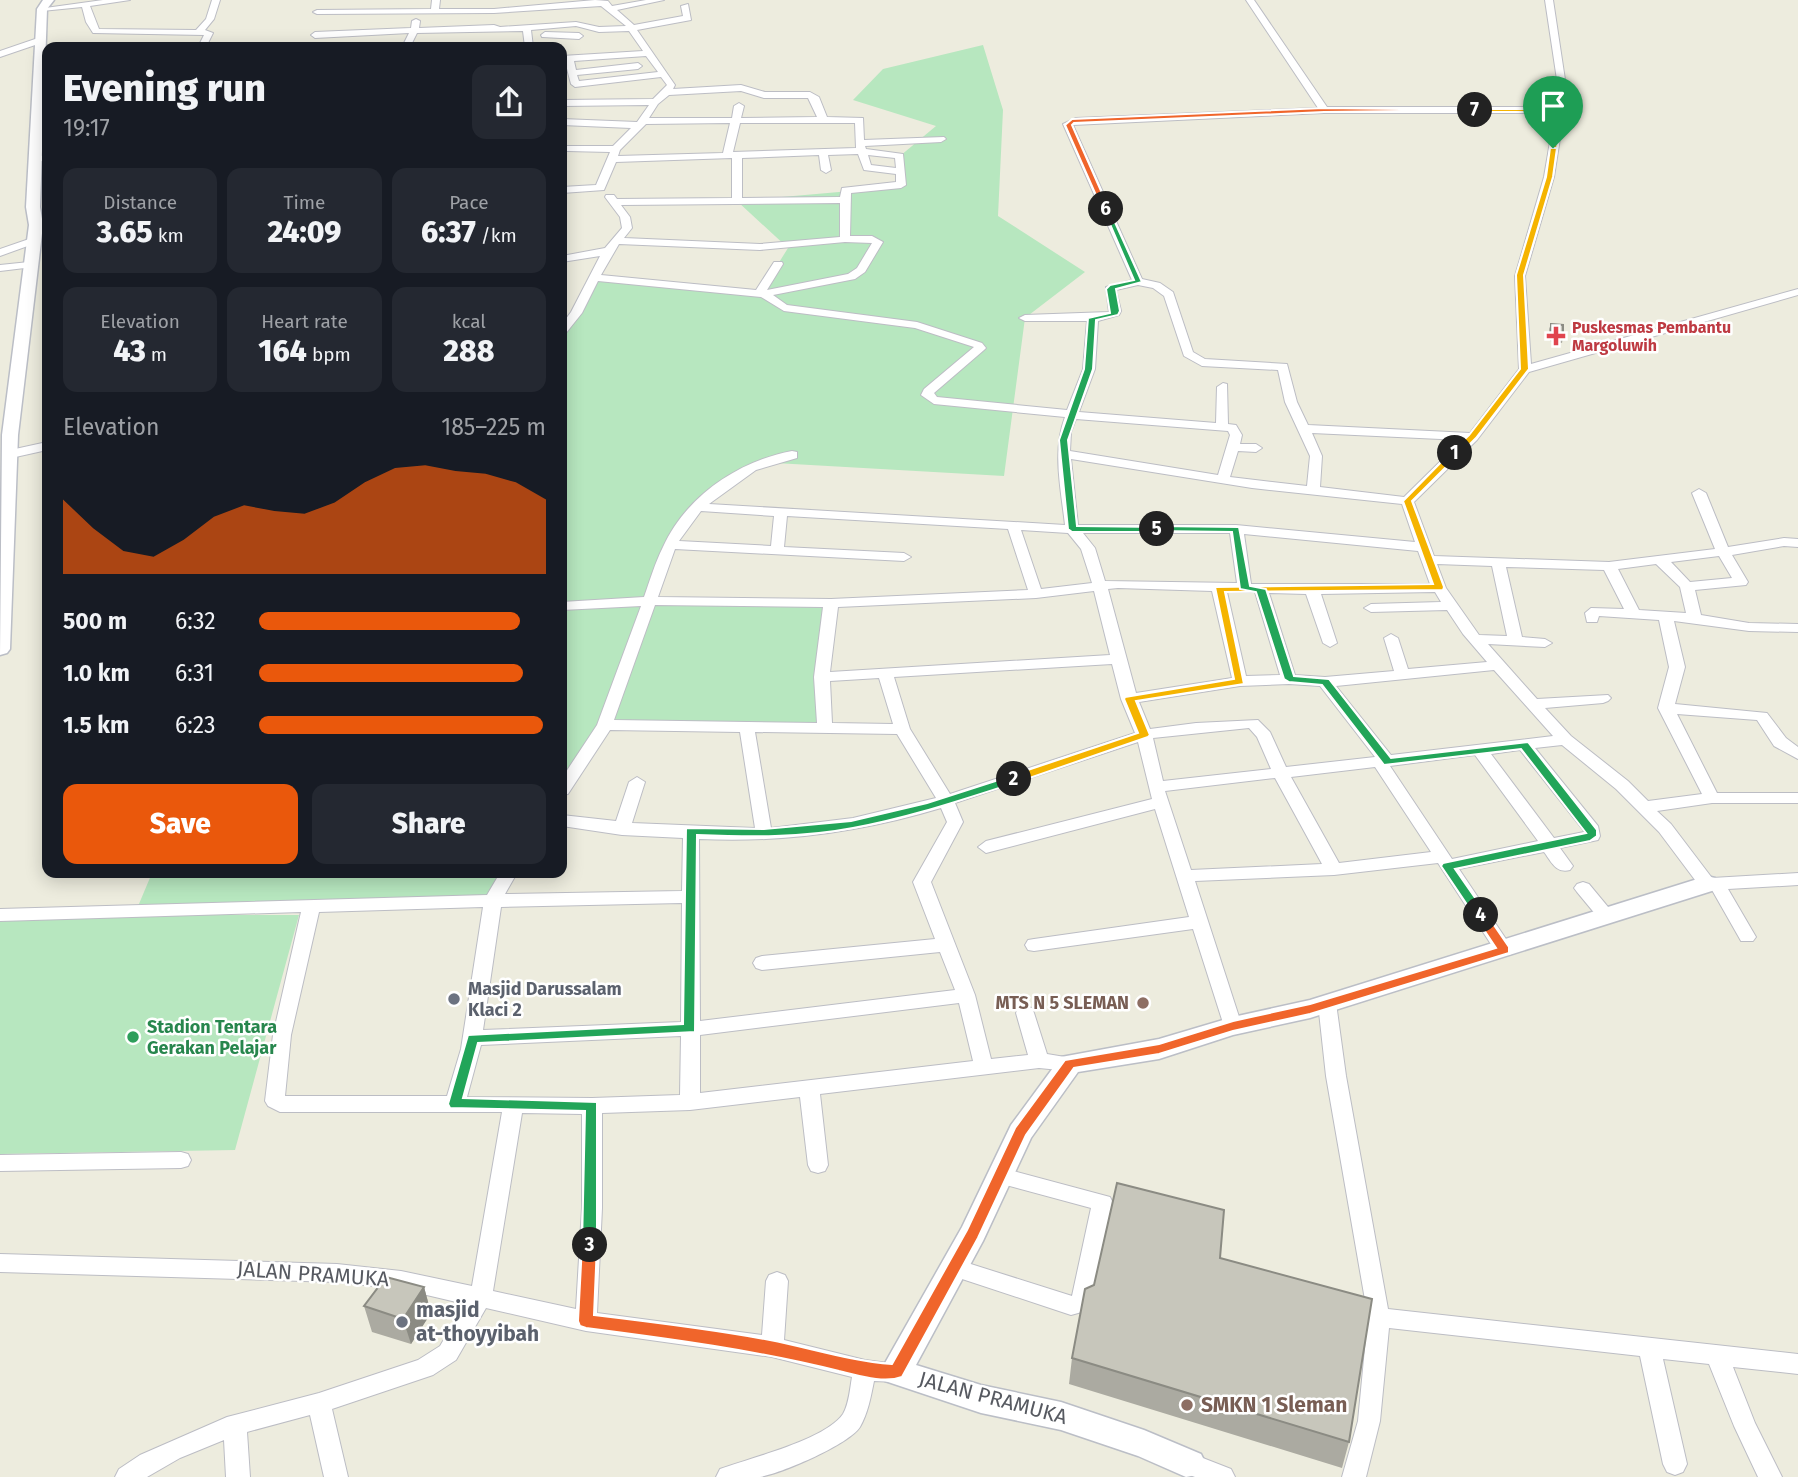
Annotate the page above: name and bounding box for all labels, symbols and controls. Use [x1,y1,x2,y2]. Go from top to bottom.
text: Evening run [63,65,266,111]
button: share [472,65,546,139]
pin [1523,76,1583,148]
icon: arrive [1534,87,1572,125]
pin: 7 [1458,92,1492,128]
text: 7 [1470,98,1479,121]
text: 19:17 [63,114,110,142]
text: Distance [103,191,177,214]
text: Time [284,191,325,214]
text: Pace [449,191,489,214]
pin: 6 [1088,192,1124,227]
text: 6 [1100,197,1111,220]
text: 3.65 [97,214,153,250]
text: 24:09 [268,214,341,250]
text: 6:37 [421,214,476,250]
text: km [153,224,184,247]
text: /km [476,224,517,247]
text: Elevation [100,310,180,333]
text: Heart rate [261,310,348,333]
text: kcal [452,310,486,333]
place label: Puskesmas Pembantu Margoluwih [1572,318,1731,355]
marker: Puskesmas Pembantu Margoluwih [1546,326,1566,346]
text: 43 [113,333,146,369]
text: 164 [258,333,307,369]
text: 288 [443,333,494,369]
text: m [146,343,167,366]
text: bpm [307,343,351,366]
text: Elevation [63,413,159,441]
text: 185–225 m [441,413,546,441]
pin: 1 [1438,435,1472,470]
text: 1 [1450,441,1459,464]
pin: 5 [1140,512,1174,546]
text: 5 [1151,517,1162,540]
text: 500 m [63,607,127,635]
text: 6:32 [175,607,216,635]
text: 1.0 km [63,659,130,687]
text: 6:31 [175,659,214,687]
text: 1.5 km [63,711,129,739]
text: 6:23 [175,711,216,739]
pin: 2 [996,762,1032,796]
text: 2 [1009,767,1018,790]
button: Save [63,784,298,864]
button: Share [312,784,546,864]
pin: 4 [1464,898,1498,932]
text: 4 [1475,903,1486,926]
place label: Masjid Darussalam Klaci 2 [468,978,622,1021]
marker: Masjid Darussalam Klaci 2 [446,991,462,1007]
place label: MTS N 5 SLEMAN [995,992,1129,1014]
marker: MTS N 5 SLEMAN [1135,995,1151,1011]
place label: Stadion Tentara Gerakan Pelajar [147,1016,277,1059]
marker: Stadion Tentara Gerakan Pelajar [125,1029,141,1045]
pin: 3 [572,1228,608,1262]
text: 3 [585,1233,594,1256]
street label: JALAN PRAMUKA [236,1256,390,1292]
place label: masjid at-thoyyibah [416,1297,539,1347]
marker: masjid at-thoyyibah [394,1314,410,1330]
street label: JALAN PRAMUKA [916,1366,1070,1430]
place label: SMKN 1 Sleman [1201,1392,1347,1418]
marker: SMKN 1 Sleman [1179,1397,1195,1413]

